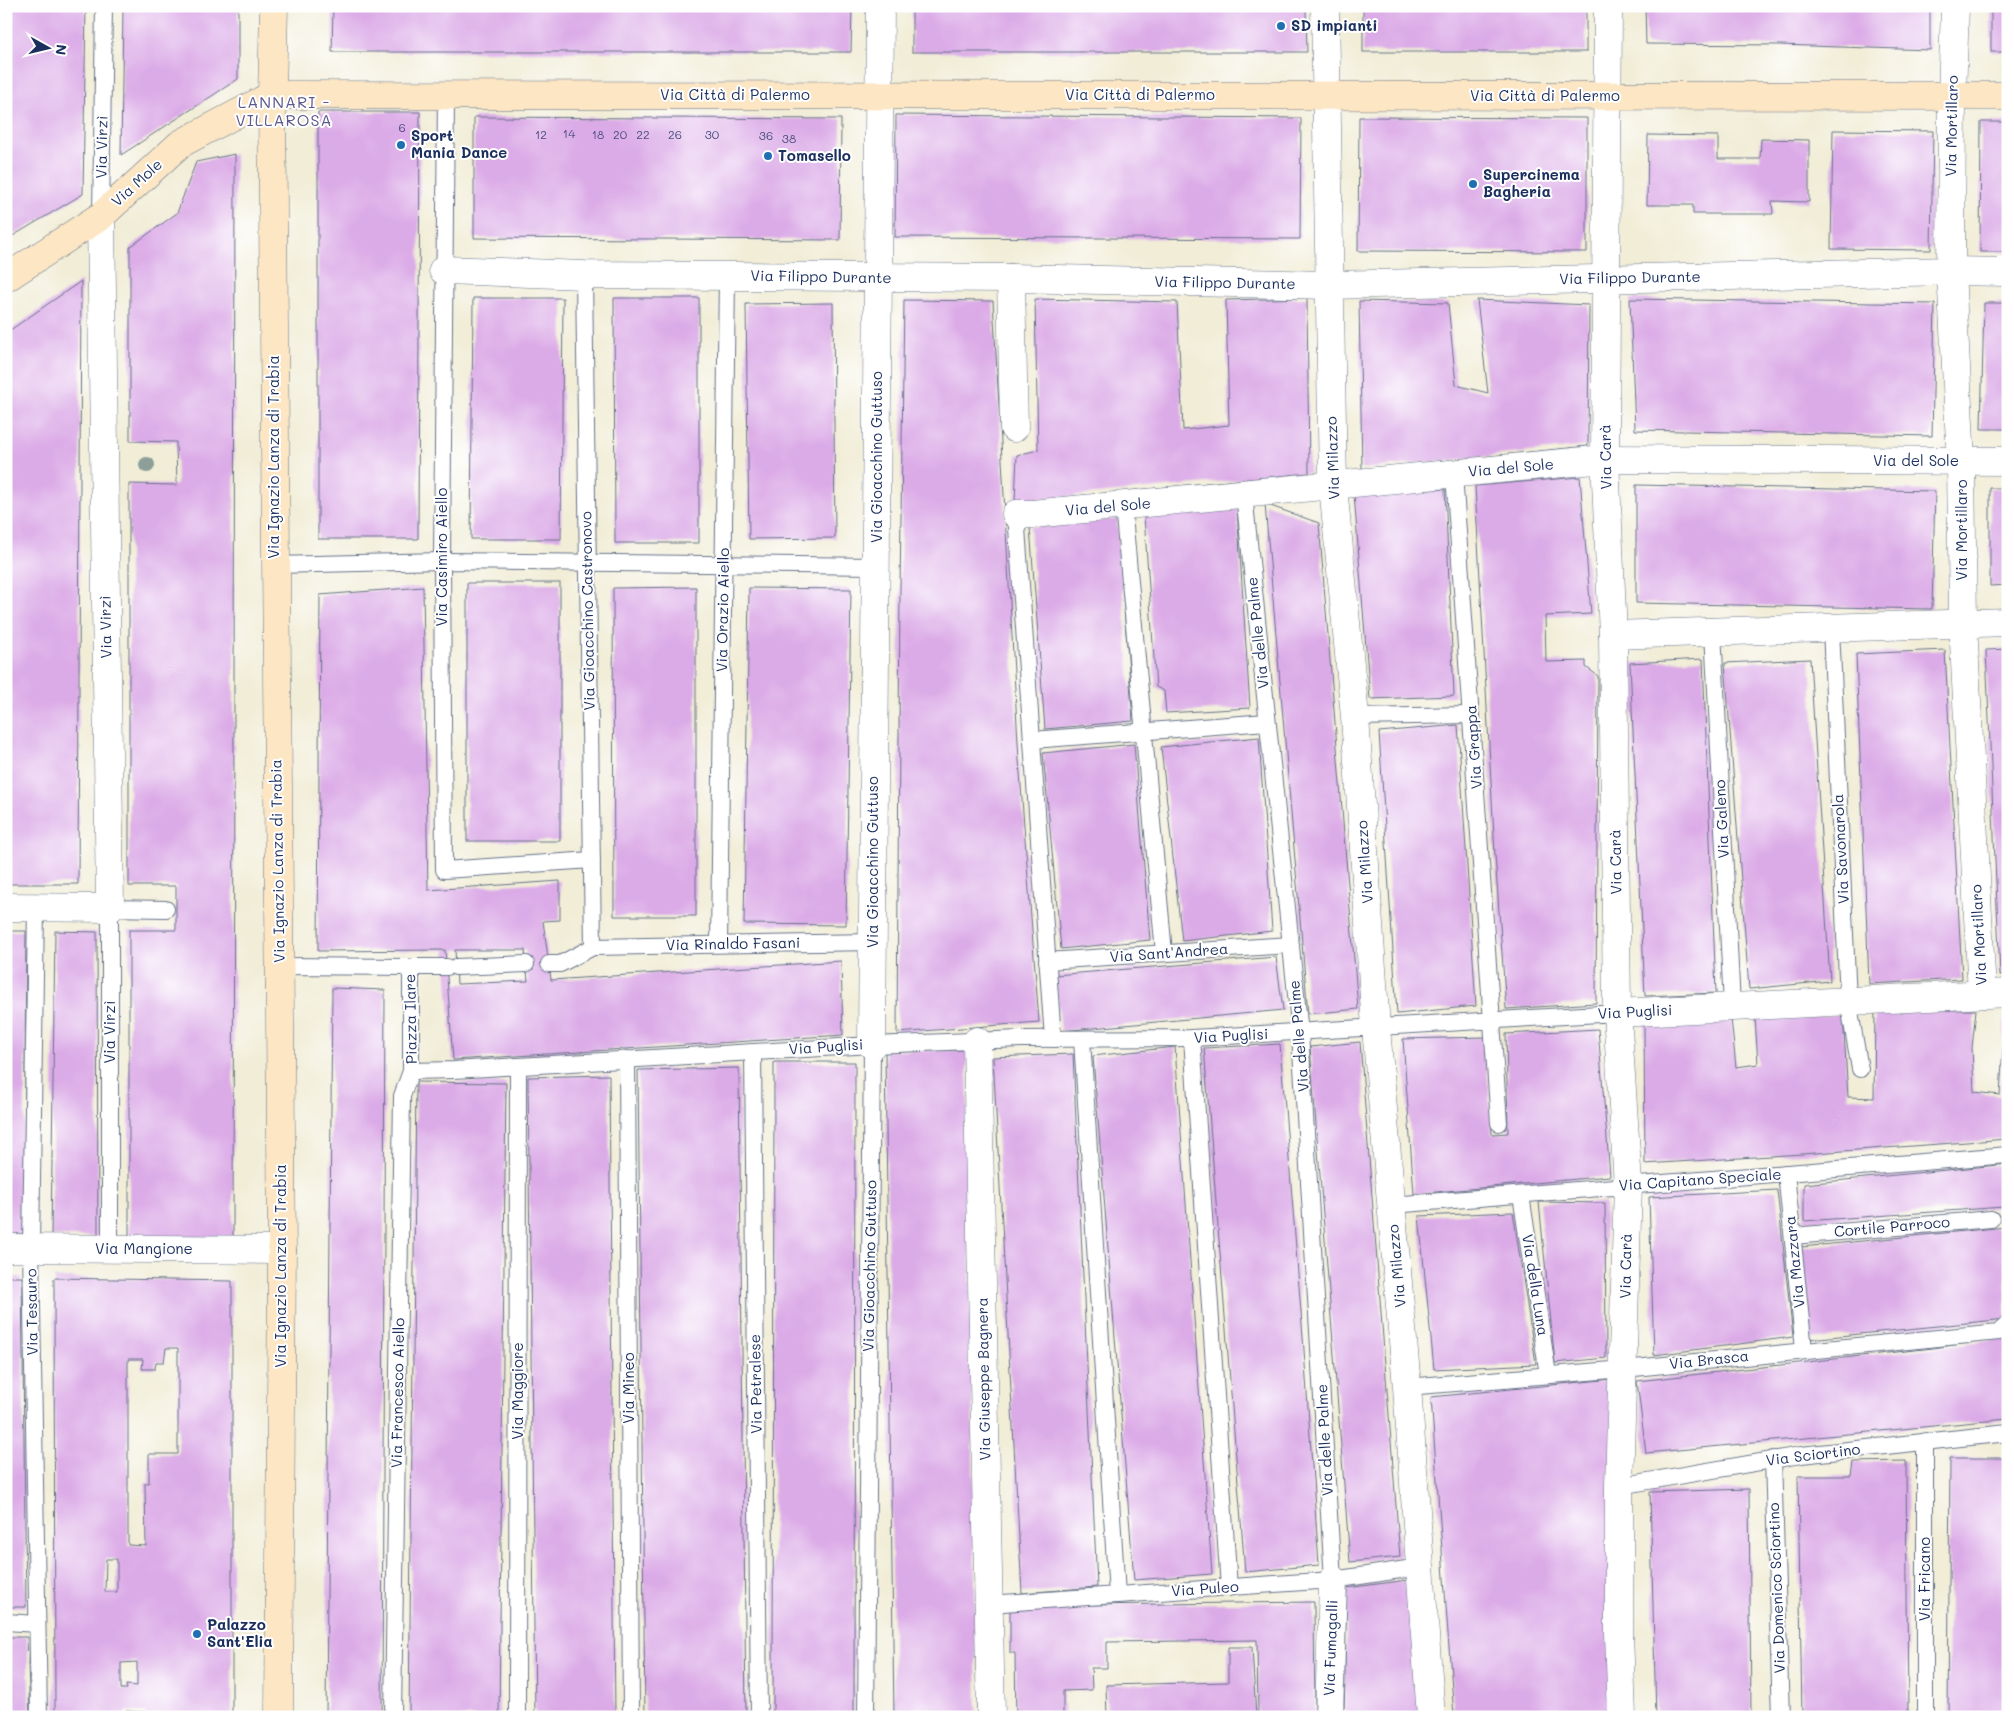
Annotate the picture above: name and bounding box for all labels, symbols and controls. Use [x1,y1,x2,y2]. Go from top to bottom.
place label: SD impianti [1291,15,1378,35]
marker: SD impianti [1275,20,1287,32]
north arrow [22,22,72,72]
text: N [51,43,72,56]
street label: Via Mortillaro [1940,75,1962,177]
street label: Via Città di Palermo [660,84,810,104]
street label: Via Città di Palermo [1065,84,1215,104]
street label: Via Città di Palermo [1470,85,1620,105]
district label: LANNARI - VILLAROSA [235,91,333,130]
street label: Via Virzì [90,115,112,179]
house number: 6 [398,119,406,135]
place label: Sport Mania Dance [411,125,507,162]
house number: 14 [563,125,575,141]
house number: 12 [535,126,547,142]
house number: 18 [592,126,604,142]
house number: 20 [613,126,628,142]
house number: 22 [636,126,650,142]
house number: 26 [668,126,682,142]
house number: 30 [705,126,720,142]
house number: 36 [759,127,773,143]
house number: 38 [782,130,796,146]
marker: Sport Mania Dance [395,139,407,151]
place label: Tomasello [778,145,851,165]
marker: Tomasello [762,150,774,162]
street label: Via Mole [106,154,166,211]
place label: Supercinema Bagheria [1483,164,1580,201]
marker: Supercinema Bagheria [1467,178,1479,190]
street label: Via Filippo Durante [750,265,892,287]
street label: Via Filippo Durante [1559,266,1701,288]
street label: Via Filippo Durante [1154,271,1296,293]
street label: Via Ignazio Lanza di Trabia [263,355,283,559]
street label: Via Gioacchino Guttuso [866,371,886,543]
street label: Via Milazzo [1321,416,1343,500]
street label: Via Carà [1594,424,1616,490]
street label: Via del Sole [1873,450,1959,470]
street label: Via del Sole [1467,453,1555,481]
street label: Via Mortillaro [1951,479,1971,581]
street label: Via Casimiro Aiello [431,488,451,626]
street label: Via del Sole [1064,492,1152,520]
street label: Via Gioacchino Castronovo [575,511,599,711]
street label: Via Orazio Aiello [711,547,733,672]
street label: Via delle Palme [1241,576,1273,690]
street label: Via Virzì [94,595,116,659]
street label: Via Grappa [1460,704,1486,790]
street label: Via Ignazio Lanza di Trabia [265,759,289,963]
street label: Via Gioacchino Guttuso [862,776,882,948]
street label: Via Galeno [1709,779,1733,859]
street label: Via Savonarola [1827,794,1853,905]
street label: Via Milazzo [1351,820,1377,904]
street label: Via Carà [1604,829,1626,895]
street label: Via Mortillaro [1965,884,1991,986]
street label: Via Rinaldo Fasani [666,932,800,954]
street label: Via Sant'Andrea [1109,938,1229,966]
street label: Piazza Ilare [399,974,421,1064]
street label: Via delle Palme [1283,979,1313,1093]
street label: Via Puglisi [1597,999,1673,1023]
street label: Via Virzì [99,1000,119,1064]
street label: Via Puglisi [1193,1023,1269,1047]
street label: Via Puglisi [788,1033,864,1059]
street label: Via Capitano Speciale [1618,1163,1782,1195]
street label: Via Ignazio Lanza di Trabia [270,1164,290,1368]
street label: Via Gioacchino Guttuso [858,1180,881,1352]
street label: Cortile Parroco [1833,1211,1951,1241]
street label: Via Mazzara [1779,1215,1809,1309]
street label: Via Milazzo [1382,1223,1410,1309]
street label: Via della Luna [1518,1233,1554,1337]
street label: Via Carà [1614,1233,1636,1299]
street label: Via Mangione [95,1238,193,1258]
street label: Via Tesauro [20,1268,42,1356]
street label: Via Giuseppe Bagnera [972,1297,994,1461]
street label: Via Francesco Aiello [386,1317,408,1468]
street label: Via Petralese [744,1334,766,1434]
street label: Via Maggiore [507,1342,527,1440]
street label: Via Brasca [1668,1345,1750,1373]
street label: Via Mineo [618,1352,638,1424]
street label: Via delle Palme [1311,1383,1337,1497]
street label: Via Sciortino [1764,1438,1861,1470]
street label: Via Domenico Sciortino [1763,1502,1789,1674]
street label: Via Fricano [1914,1537,1934,1621]
street label: Via Puleo [1170,1576,1239,1600]
street label: Via Fumagalli [1318,1599,1342,1697]
place label: Palazzo Sant'Elia [207,1614,273,1651]
marker: Palazzo Sant'Elia [191,1628,203,1640]

